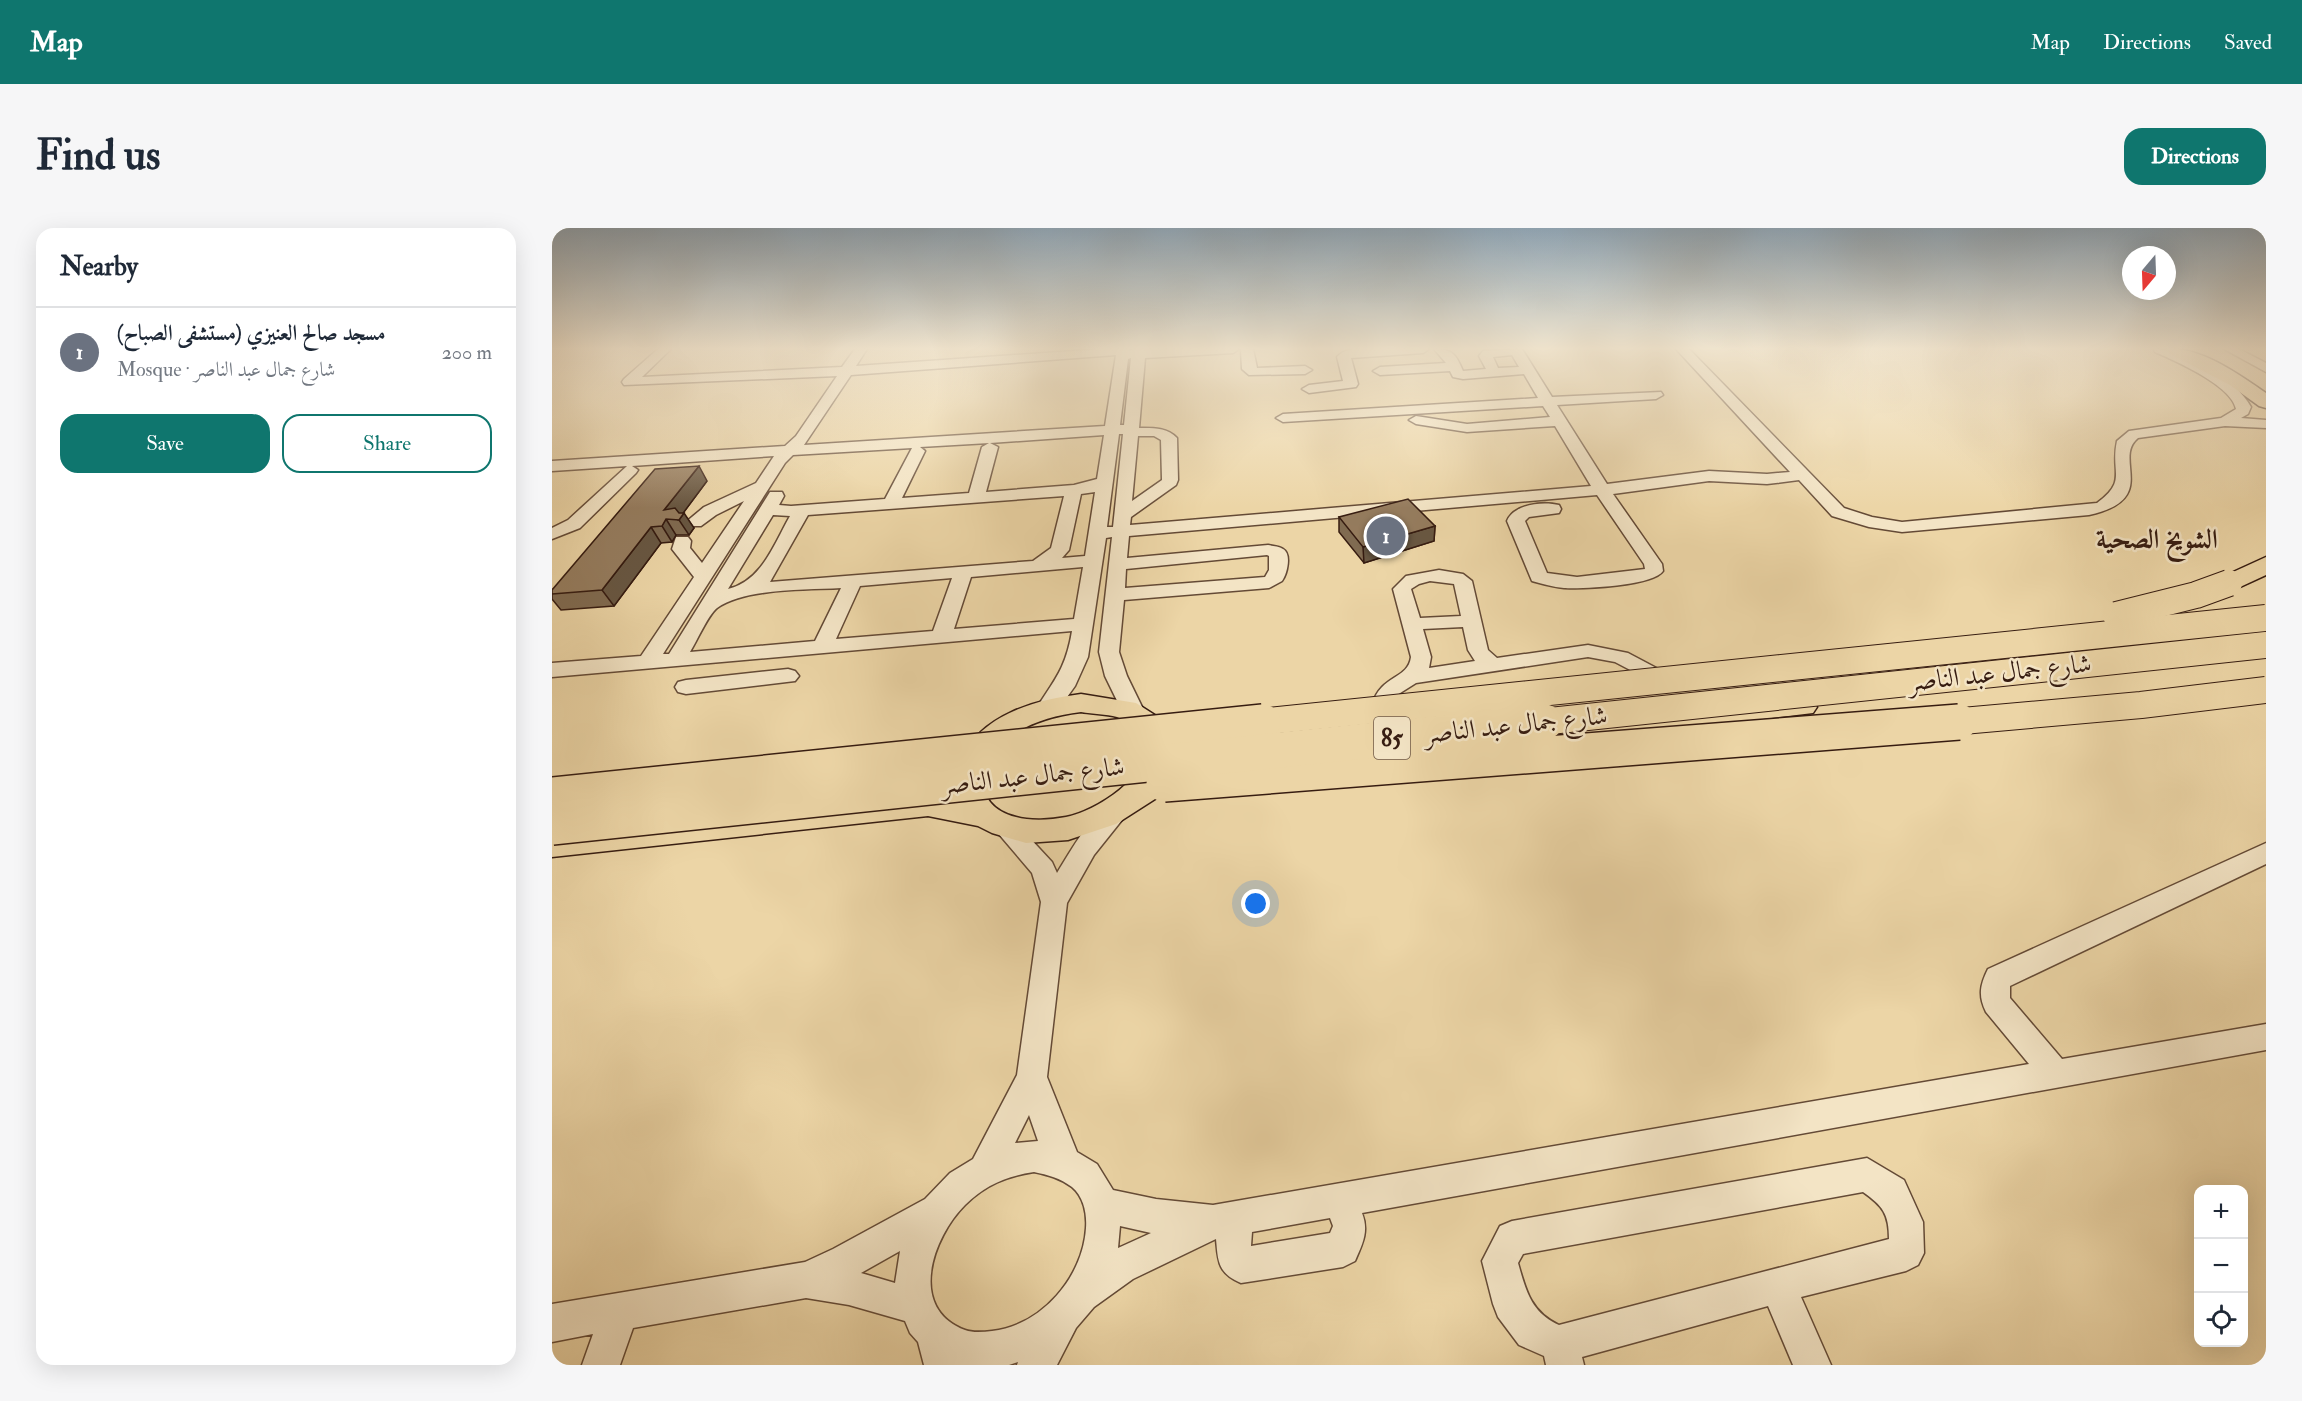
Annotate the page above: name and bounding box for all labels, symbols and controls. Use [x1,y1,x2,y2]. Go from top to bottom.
text: Map [30,25,83,60]
text: Map [2030,29,2070,56]
text: Directions [2103,29,2191,56]
text: Saved [2224,29,2272,56]
button: Directions [2124,128,2266,185]
text: Find us [36,130,160,182]
north arrow [2122,246,2176,300]
text: Nearby [60,251,138,283]
text: مسجد صالح العنيزي (مستشفى الصباح) [117,319,386,347]
text: 1 [76,340,83,365]
text: 200 m [442,340,492,365]
text: Mosque · شارع جمال عبد الناصر [117,357,335,382]
button: Save [60,414,270,473]
button: Share [282,414,492,473]
pin: 1 [1366,514,1406,558]
district label: الشويخ الصحية [2096,523,2218,562]
street label: شارع جمال عبد الناصر [1904,647,2094,704]
street label: شارع جمال عبد الناصر [1420,699,1610,756]
road number: 85 [1374,717,1410,759]
street label: شارع جمال عبد الناصر [937,750,1127,807]
your location [1241,889,1270,918]
map controls [2194,1185,2248,1347]
button: + [2194,1185,2248,1239]
button: − [2194,1239,2248,1293]
button: locate [2194,1293,2248,1347]

